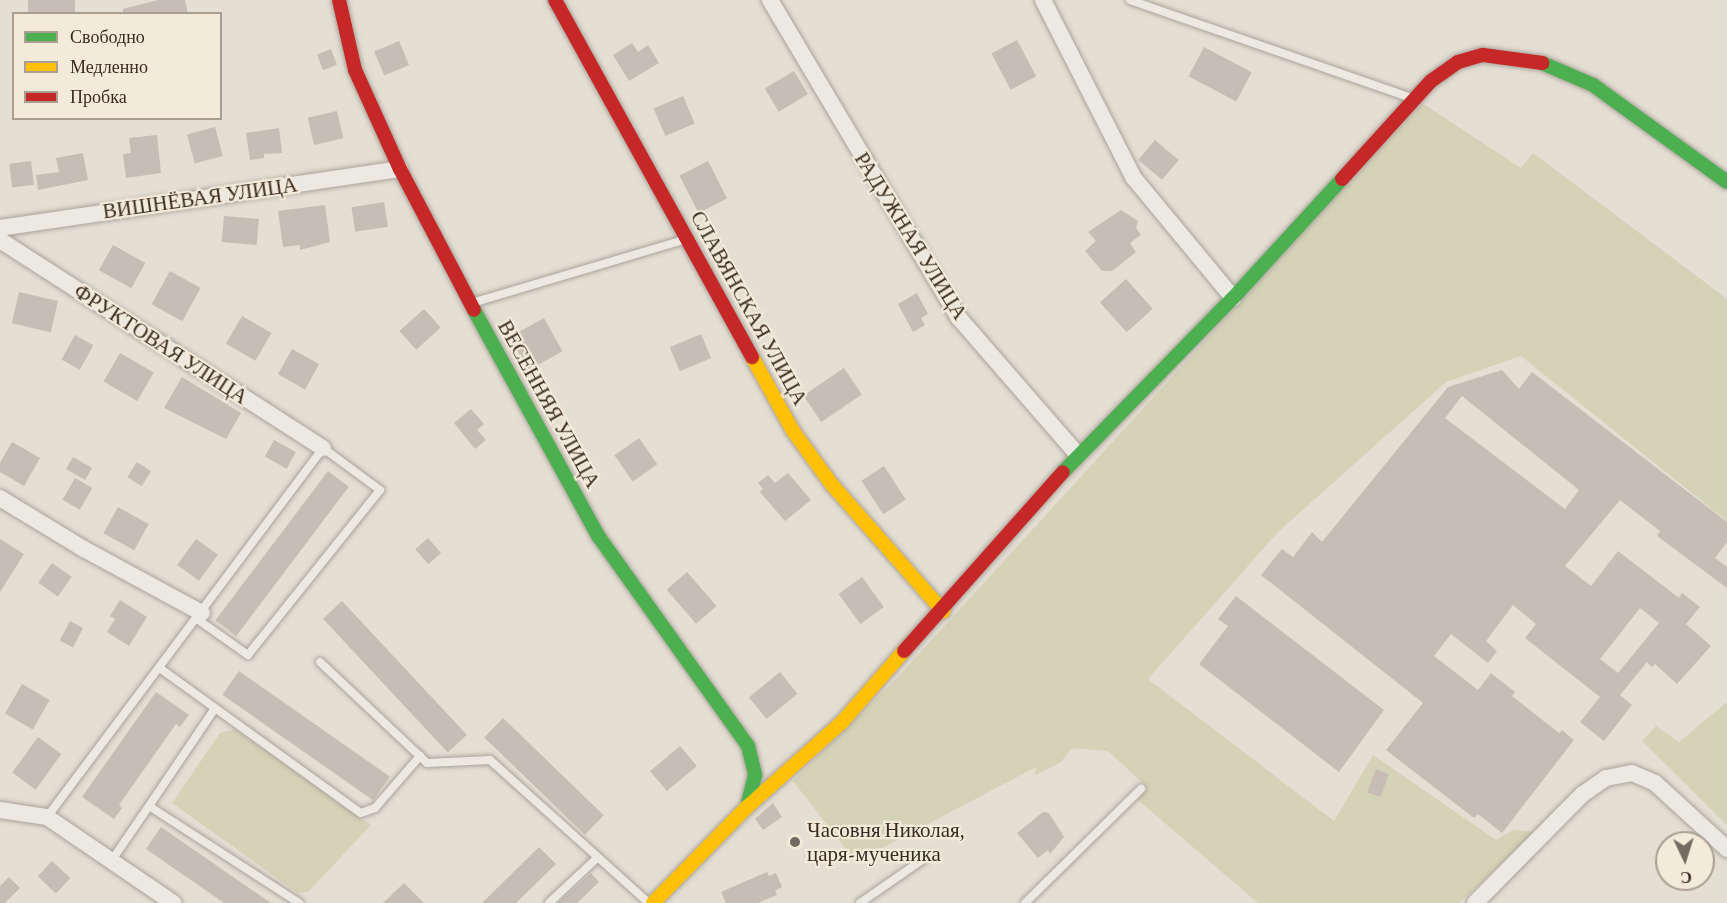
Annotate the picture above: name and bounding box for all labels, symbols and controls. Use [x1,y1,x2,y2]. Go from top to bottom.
legend [12,12,222,120]
text: Свободно [70,27,145,47]
text: Медленно [70,57,148,77]
text: Пробка [70,87,127,107]
street label: РАДУЖНАЯ УЛИЦА [849,148,973,324]
street label: ВИШНЁВАЯ УЛИЦА [101,172,299,224]
street label: СЛАВЯНСКАЯ УЛИЦА [685,206,813,410]
street label: ФРУКТОВАЯ УЛИЦА [69,278,253,410]
street label: ВЕСЕННЯЯ УЛИЦА [492,316,606,492]
place label: Часовня Николая, царя-мученика [807,817,965,867]
north arrow [1655,831,1715,891]
marker: Часовня Николая, царя-мученика [788,835,802,849]
text: С [1680,869,1693,886]

